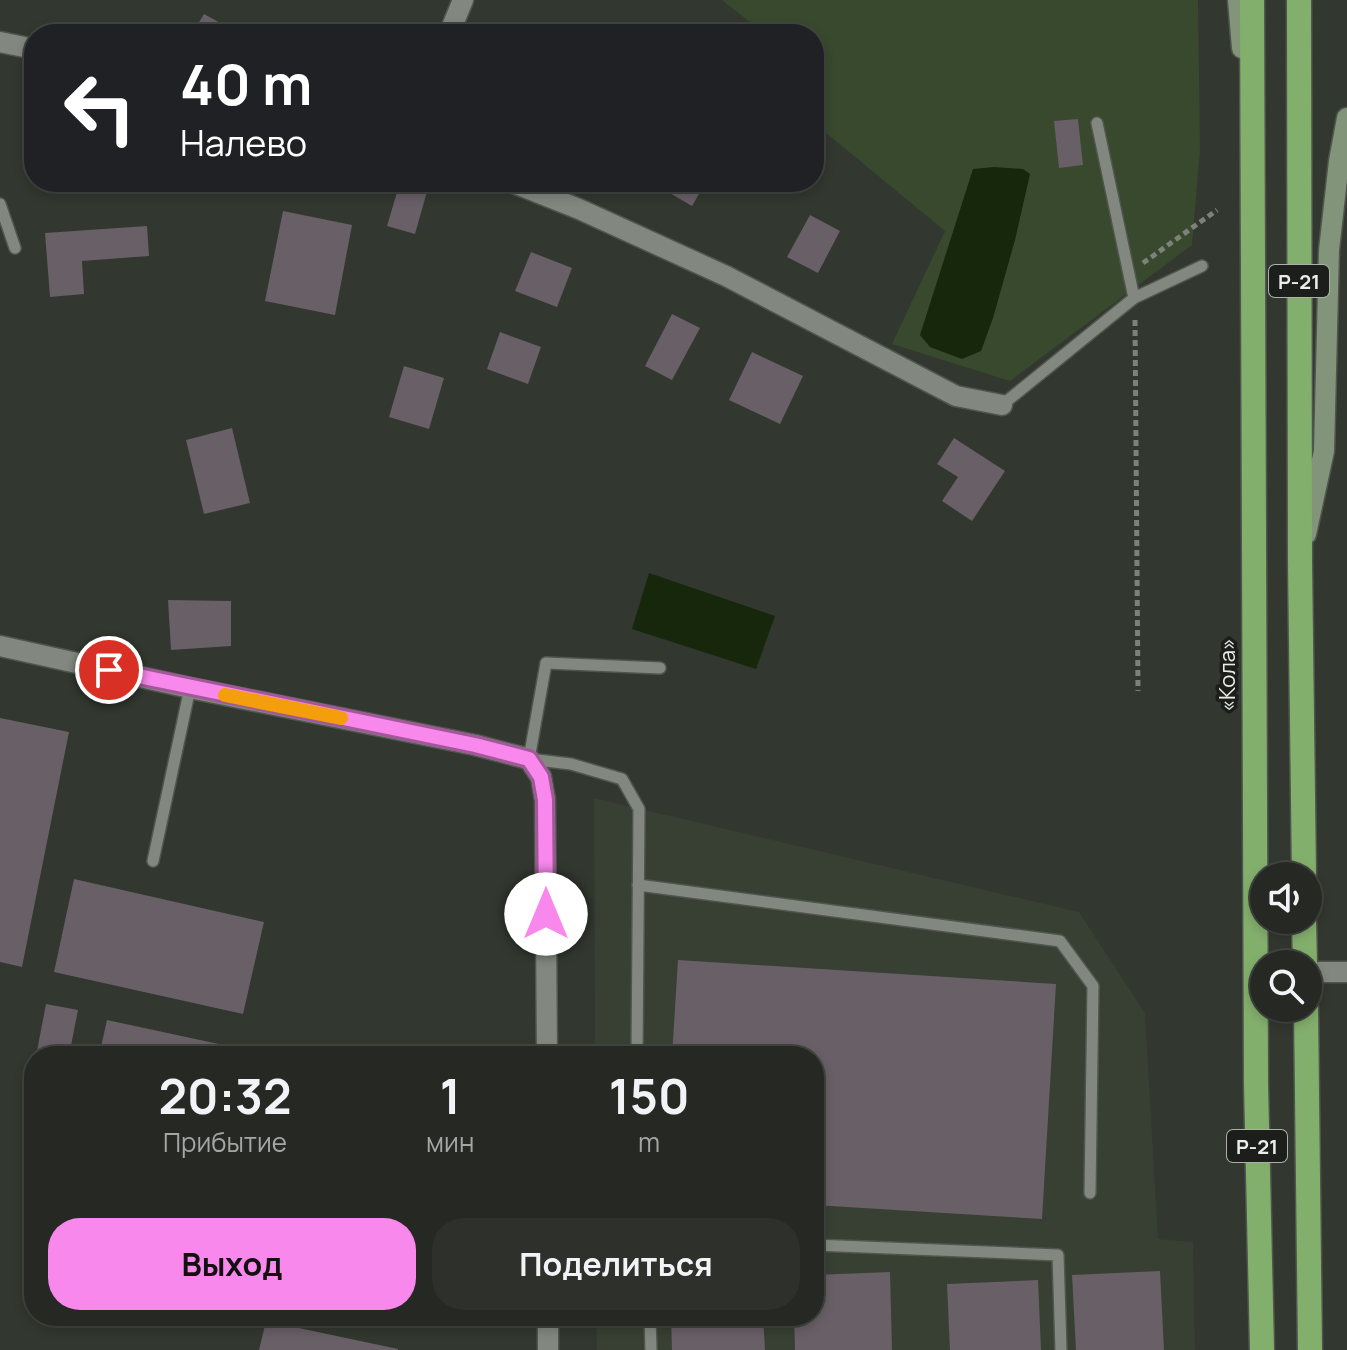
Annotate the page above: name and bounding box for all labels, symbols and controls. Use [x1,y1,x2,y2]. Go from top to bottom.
text: 40 m [180,45,312,122]
icon: left [48,56,152,160]
text: Налево [180,118,307,167]
road number: Р-21 [1269,265,1329,297]
pin [75,636,143,704]
street label: «Кола» [1212,638,1242,712]
icon: arrive [87,648,131,692]
map controls [1250,862,1322,1022]
button: sound [1250,862,1322,934]
position arrow [504,872,588,956]
button: search [1250,950,1322,1022]
text: 20:32 [159,1063,292,1128]
text: 1 [440,1063,461,1128]
text: 150 [609,1063,690,1128]
text: Прибытие [163,1124,287,1160]
text: мин [426,1124,474,1160]
text: m [638,1124,660,1160]
road number: Р-21 [1227,1130,1287,1162]
button: Выход [48,1218,416,1310]
button: Поделиться [432,1218,800,1310]

